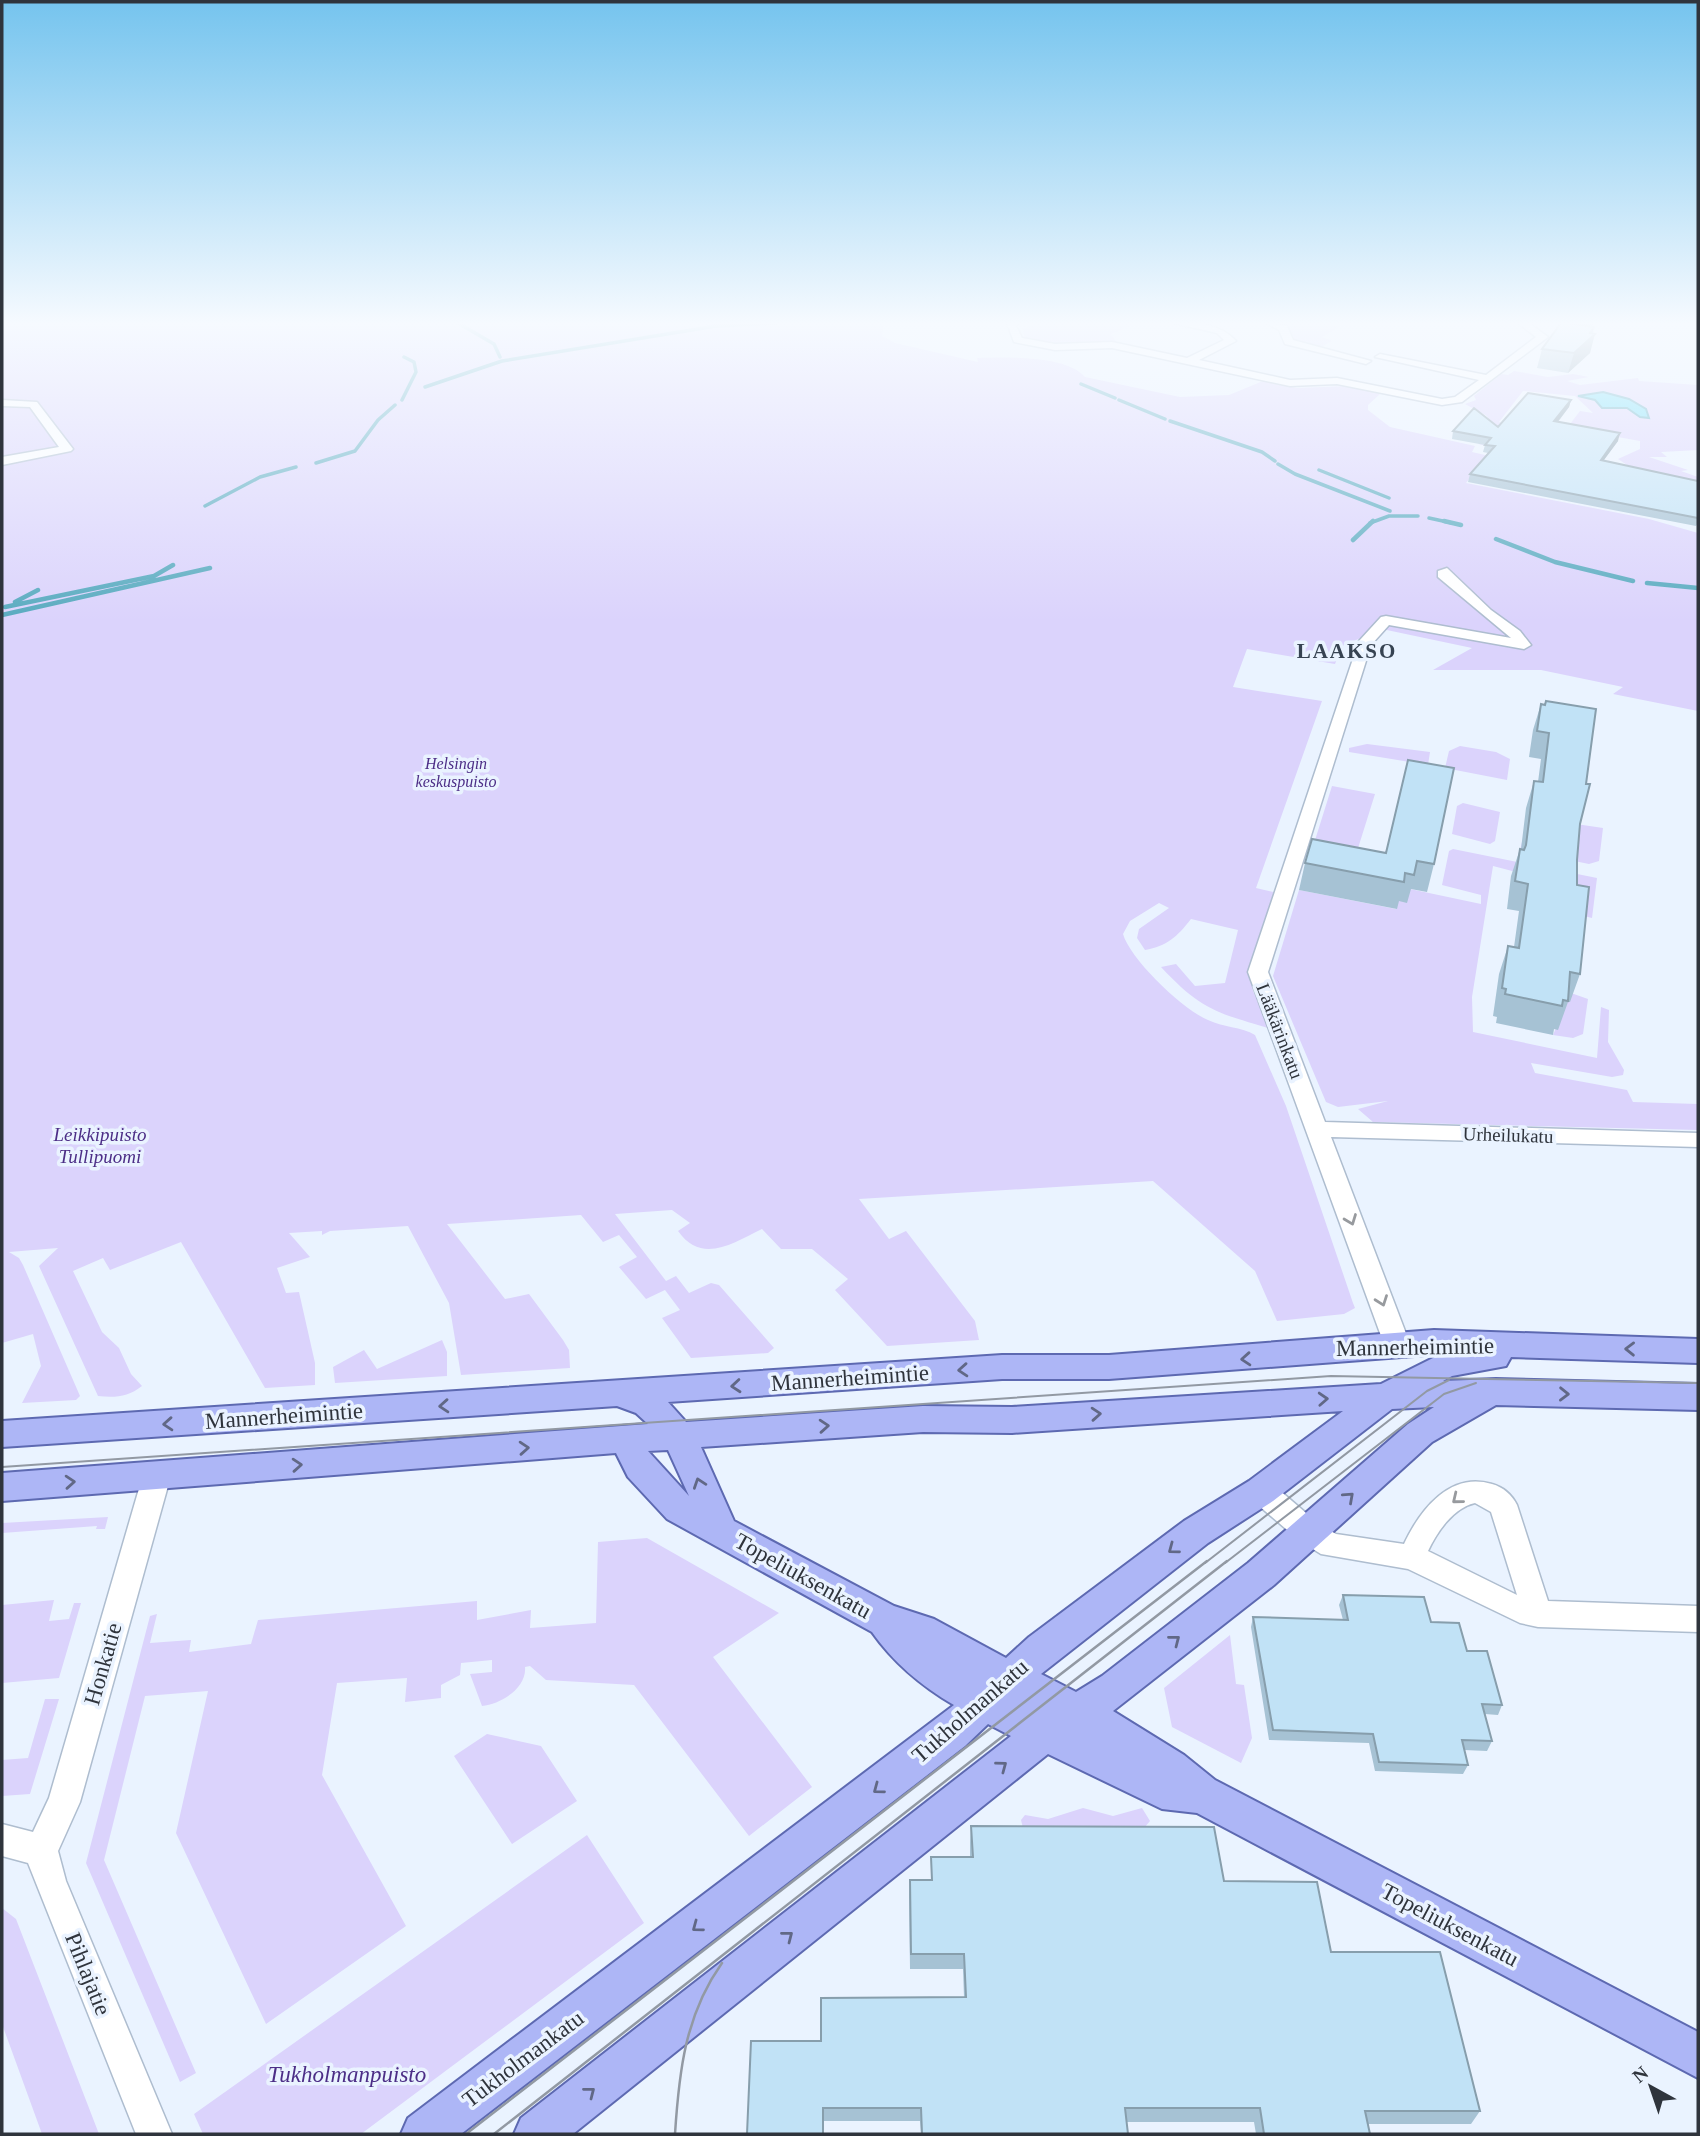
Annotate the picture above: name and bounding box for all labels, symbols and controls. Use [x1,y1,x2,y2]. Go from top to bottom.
district label: LAAKSO [1297,639,1397,663]
park label: Helsingin keskuspuisto [416,755,496,791]
street label: Lääkärinkatu [1252,980,1308,1082]
street label: Urheilukatu [1462,1123,1554,1147]
park label: Leikkipuisto Tullipuomi [53,1124,146,1167]
one-way arrow [1343,1214,1357,1226]
one-way arrow [1373,1295,1387,1307]
street label: Mannerheimintie [1336,1333,1494,1361]
one-way arrow [1624,1342,1635,1357]
one-way arrow [1241,1351,1252,1366]
street label: Mannerheimintie [770,1360,930,1396]
one-way arrow [957,1362,968,1377]
one-way arrow [730,1378,741,1393]
one-way arrow [1559,1386,1570,1401]
one-way arrow [1318,1392,1329,1407]
street label: Mannerheimintie [204,1398,364,1434]
one-way arrow [438,1398,449,1413]
one-way arrow [1091,1407,1102,1422]
one-way arrow [162,1416,173,1431]
one-way arrow [818,1419,829,1434]
one-way arrow [518,1440,529,1455]
one-way arrow [291,1458,302,1473]
one-way arrow [65,1475,76,1490]
one-way arrow [693,1477,707,1489]
one-way arrow [1452,1490,1465,1503]
one-way arrow [1341,1493,1354,1505]
street label: Topeliuksenkatu [731,1528,876,1624]
one-way arrow [1168,1541,1181,1554]
street label: Honkatie [79,1620,127,1708]
one-way arrow [1168,1636,1180,1649]
street label: Tukholmankatu [907,1654,1033,1768]
one-way arrow [995,1762,1007,1774]
one-way arrow [873,1780,885,1793]
street label: Topeliuksenkatu [1377,1878,1523,1972]
one-way arrow [692,1918,704,1931]
street label: Pihlajatie [60,1929,116,2019]
one-way arrow [780,1932,793,1944]
street label: Tukholmankatu [458,2005,589,2113]
north arrow [1616,2052,1686,2122]
park label: Tukholmanpuisto [268,2062,426,2087]
text: N [1628,2062,1653,2087]
one-way arrow [582,2088,595,2100]

